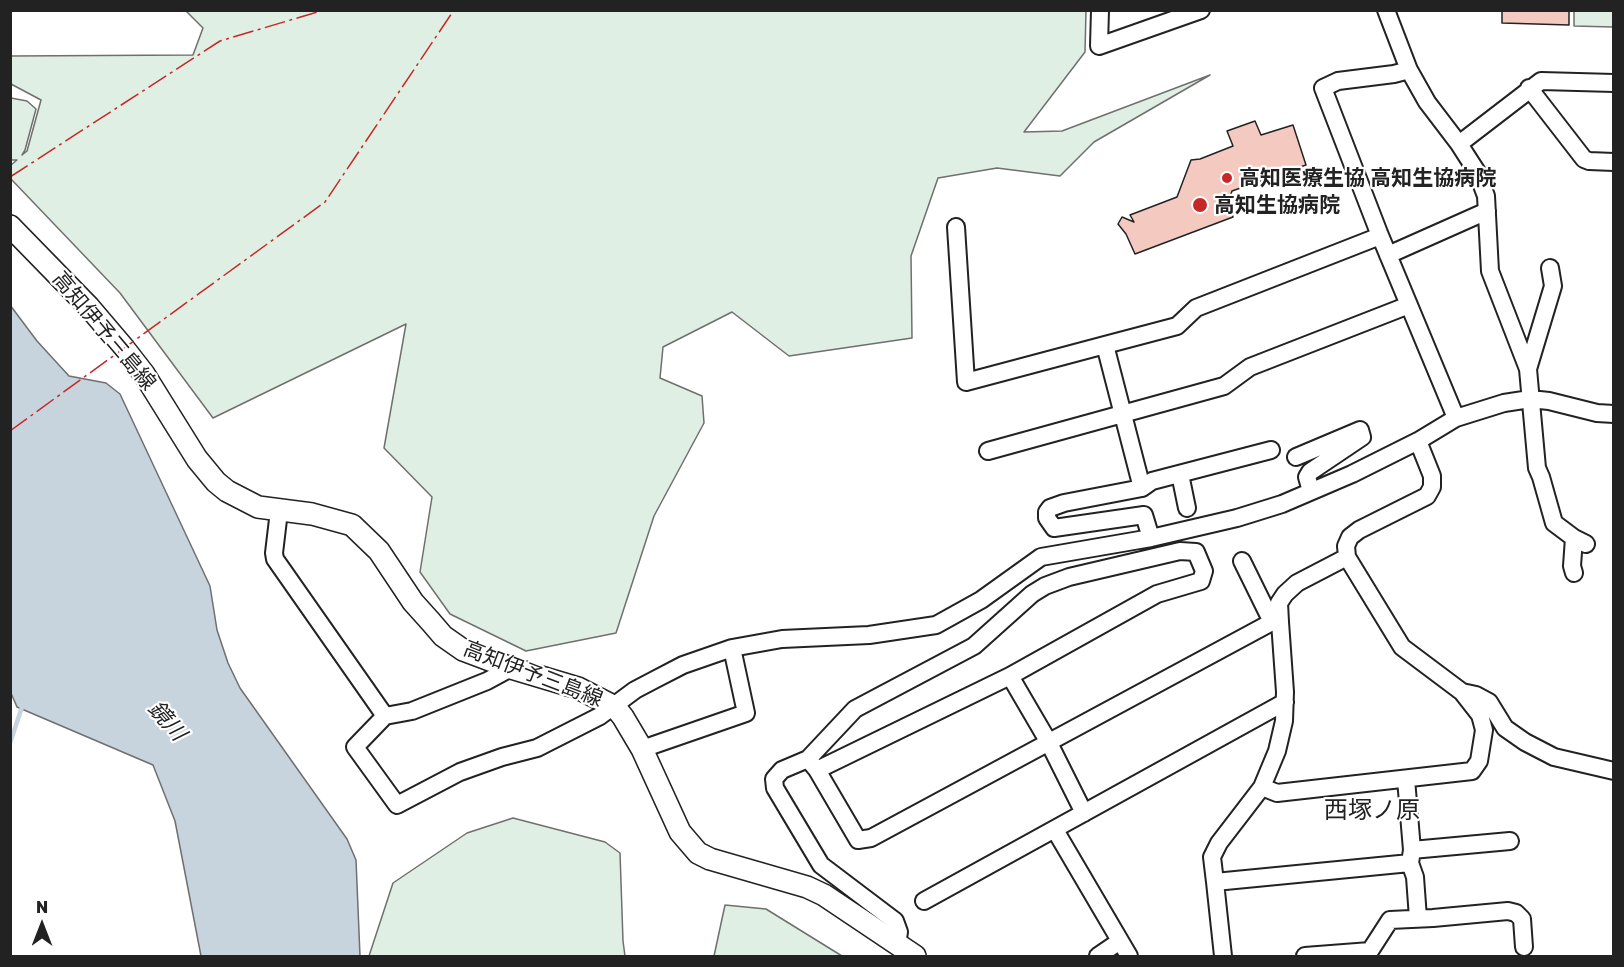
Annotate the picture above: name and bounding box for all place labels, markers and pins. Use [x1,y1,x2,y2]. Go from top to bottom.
place label: 高知医療生協 高知生協病院 [1239,165,1496,191]
marker: 高知医療生協 高知生協病院 [1220,171,1234,185]
place label: 高知生協病院 [1214,192,1340,218]
marker: 高知生協病院 [1191,196,1209,214]

